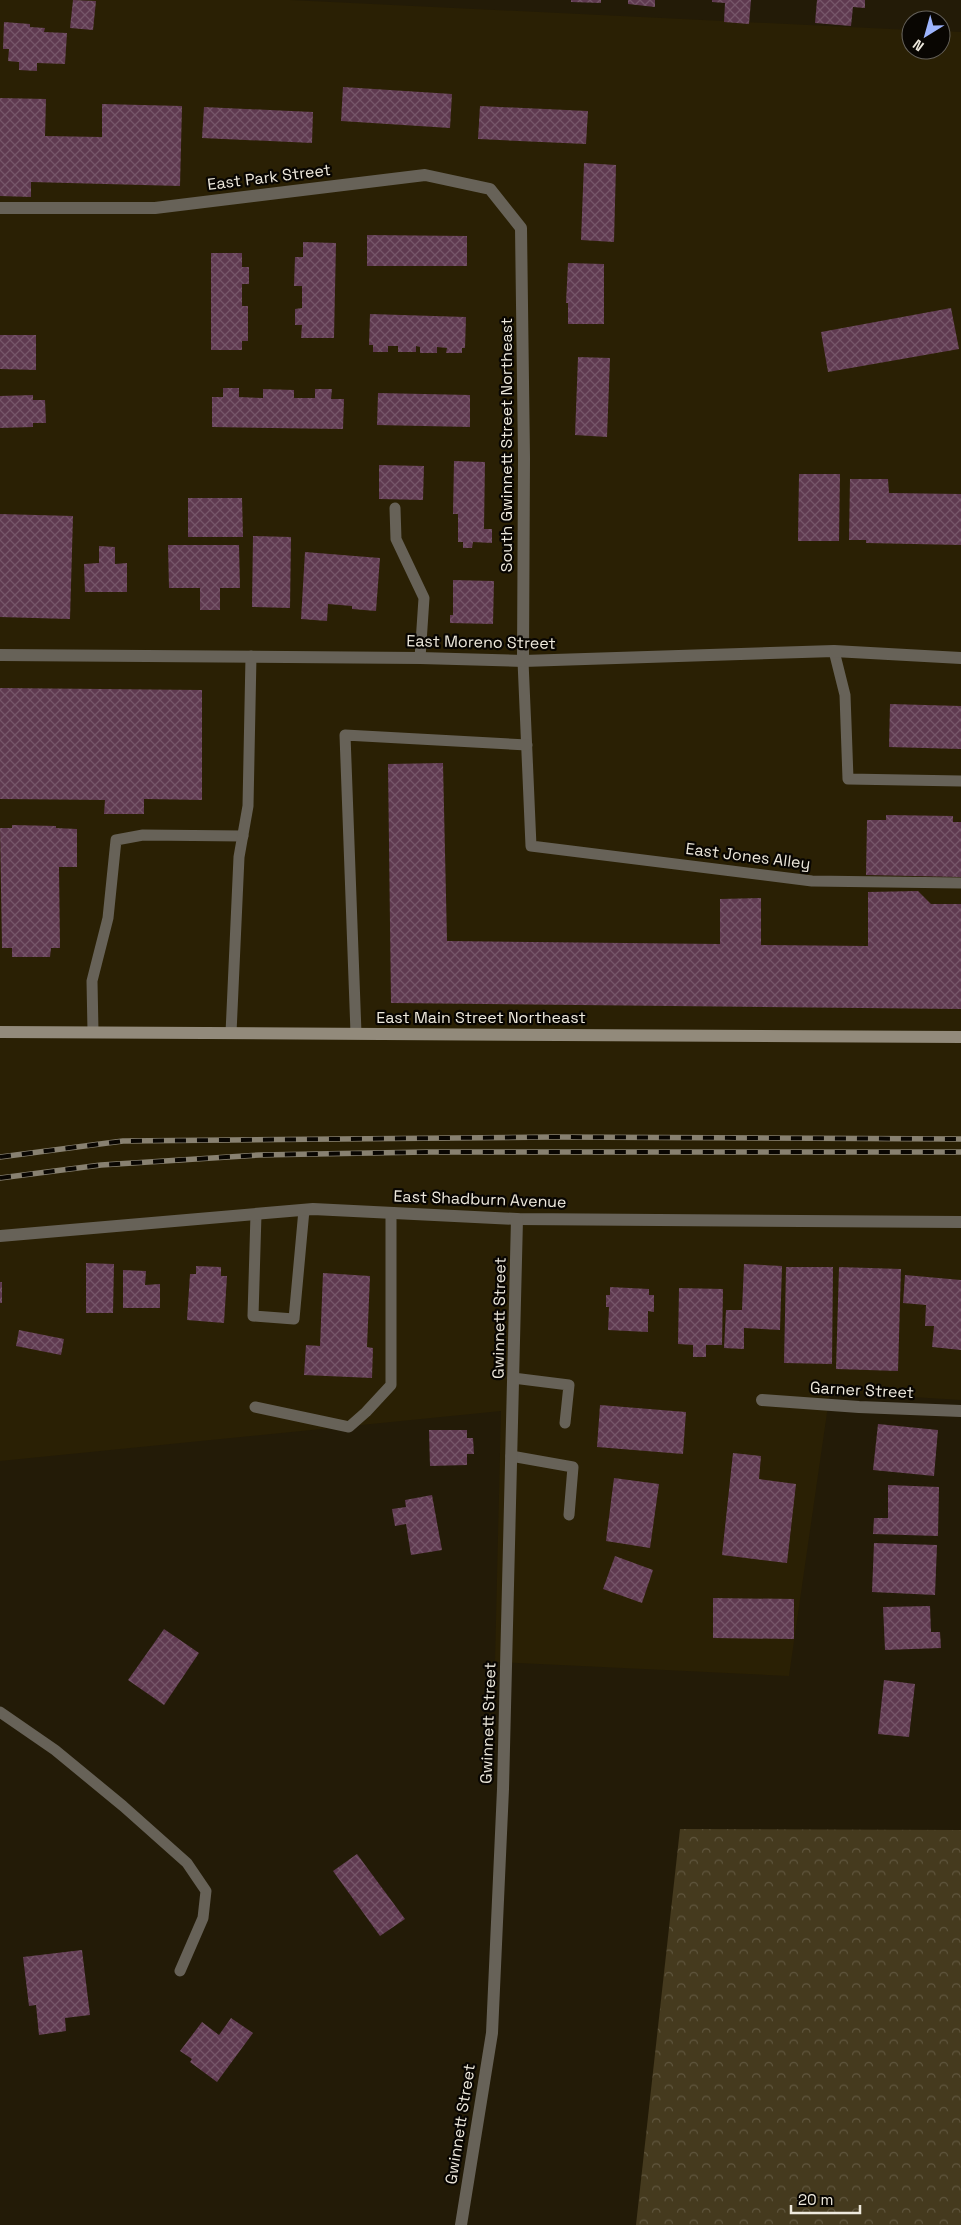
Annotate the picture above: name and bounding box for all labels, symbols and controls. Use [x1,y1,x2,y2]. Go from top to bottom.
north arrow [901,10,951,60]
text: N [909,35,927,55]
street label: East Park Street [206,159,332,195]
street label: South Gwinnett Street Northeast [496,318,517,572]
street label: East Moreno Street [406,630,556,654]
street label: East Jones Alley [684,838,812,874]
street label: East Main Street Northeast [376,1007,586,1028]
street label: East Shadburn Avenue [393,1185,567,1213]
street label: Gwinnett Street [487,1257,511,1379]
street label: Garner Street [809,1377,915,1403]
street label: Gwinnett Street [475,1662,501,1784]
street label: Gwinnett Street [440,2062,480,2186]
scale bar [791,2182,860,2214]
text: 20 m [798,2190,833,2209]

